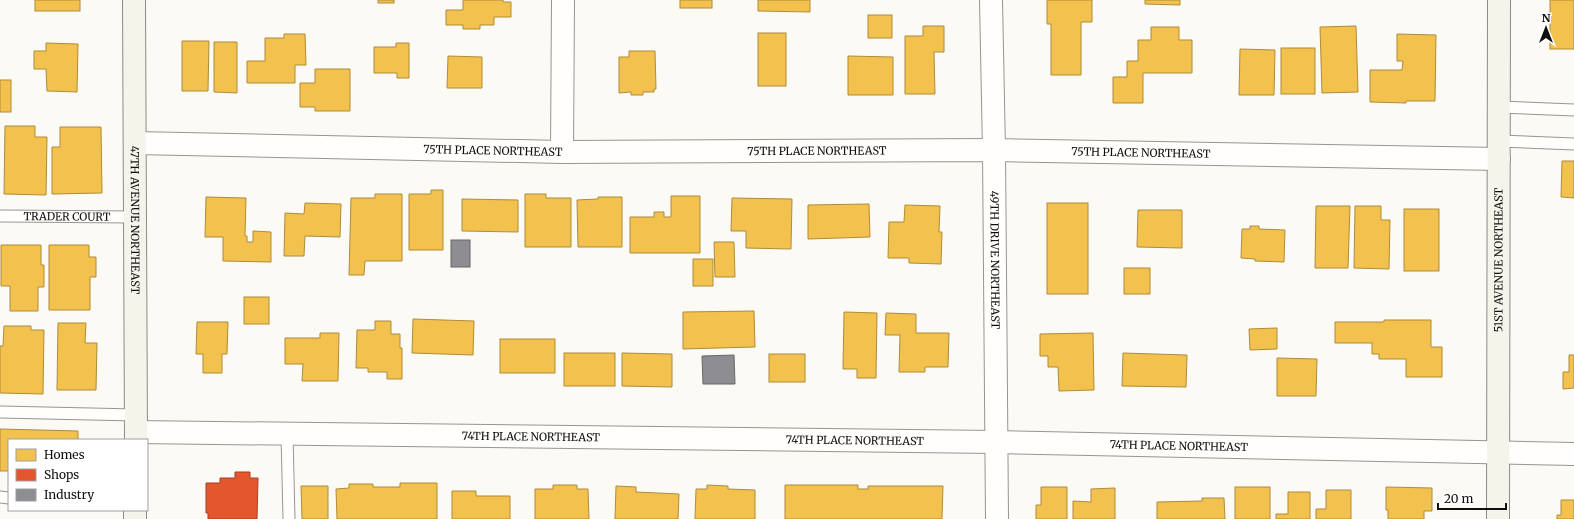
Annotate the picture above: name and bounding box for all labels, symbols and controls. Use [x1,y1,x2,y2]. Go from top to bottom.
north arrow [1526,8,1566,48]
text: N [1542,11,1551,25]
street label: 75TH PLACE NORTHEAST [423,142,563,159]
street label: 75TH PLACE NORTHEAST [747,143,887,158]
street label: 75TH PLACE NORTHEAST [1071,144,1211,161]
street label: 47TH AVENUE NORTHEAST [128,146,142,295]
street label: 51ST AVENUE NORTHEAST [1491,187,1506,332]
street label: 49TH DRIVE NORTHEAST [987,191,1002,330]
street label: TRADER COURT [23,209,111,224]
street label: 74TH PLACE NORTHEAST [462,429,600,444]
street label: 74TH PLACE NORTHEAST [786,433,924,448]
street label: 74TH PLACE NORTHEAST [1110,437,1248,454]
legend [8,439,148,511]
text: Homes [44,447,85,462]
text: Shops [44,467,79,482]
scale bar [1438,485,1506,511]
text: Industry [44,487,94,502]
text: 20 m [1444,491,1473,506]

